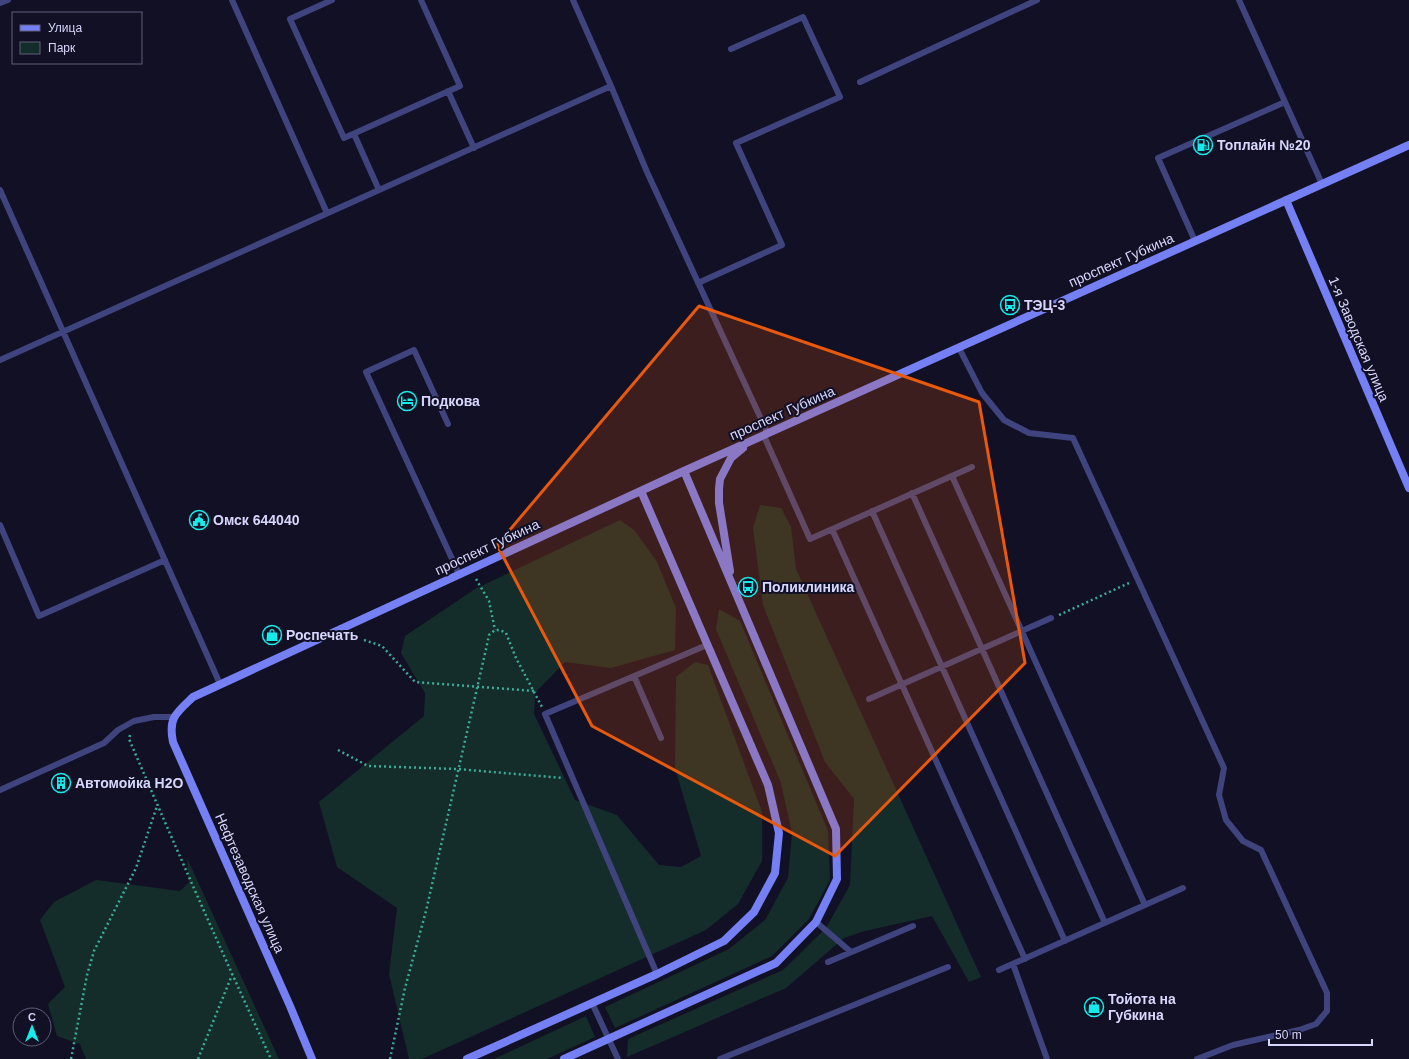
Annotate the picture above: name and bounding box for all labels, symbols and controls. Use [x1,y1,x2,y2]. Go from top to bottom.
legend [12,12,142,64]
text: Улица [48,21,82,35]
text: Парк [48,41,76,55]
fuel station icon: Топлайн №20 [1192,134,1214,156]
place label: Топлайн №20 [1217,137,1311,153]
street label: проспект Губкина [1066,230,1176,290]
street label: 1-я Заводская улица [1325,274,1393,404]
bus stop icon: ТЭЦ-3 [999,294,1021,316]
place label: ТЭЦ-3 [1024,297,1065,313]
street label: проспект Губкина [727,383,837,443]
hotel icon: Подкова [396,390,418,412]
place label: Подкова [421,393,480,409]
public building icon: Омск 644040 [188,509,210,531]
place label: Омск 644040 [213,512,300,528]
street label: проспект Губкина [432,516,542,578]
bus stop icon: Поликлиника [737,576,759,598]
place label: Поликлиника [762,579,855,595]
shop icon: Роспечать [261,624,283,646]
place label: Роспечать [286,627,359,643]
building icon: Автомойка H2O [50,772,72,794]
place label: Автомойка H2O [75,775,183,791]
street label: Нефтезаводская улица [212,811,288,955]
place label: Тойота на Губкина [1108,991,1176,1023]
shop icon: Тойота на Губкина [1083,996,1105,1018]
north arrow [12,1007,52,1047]
text: С [28,1011,36,1023]
scale bar [1269,1021,1372,1047]
text: 50 m [1275,1028,1302,1042]

